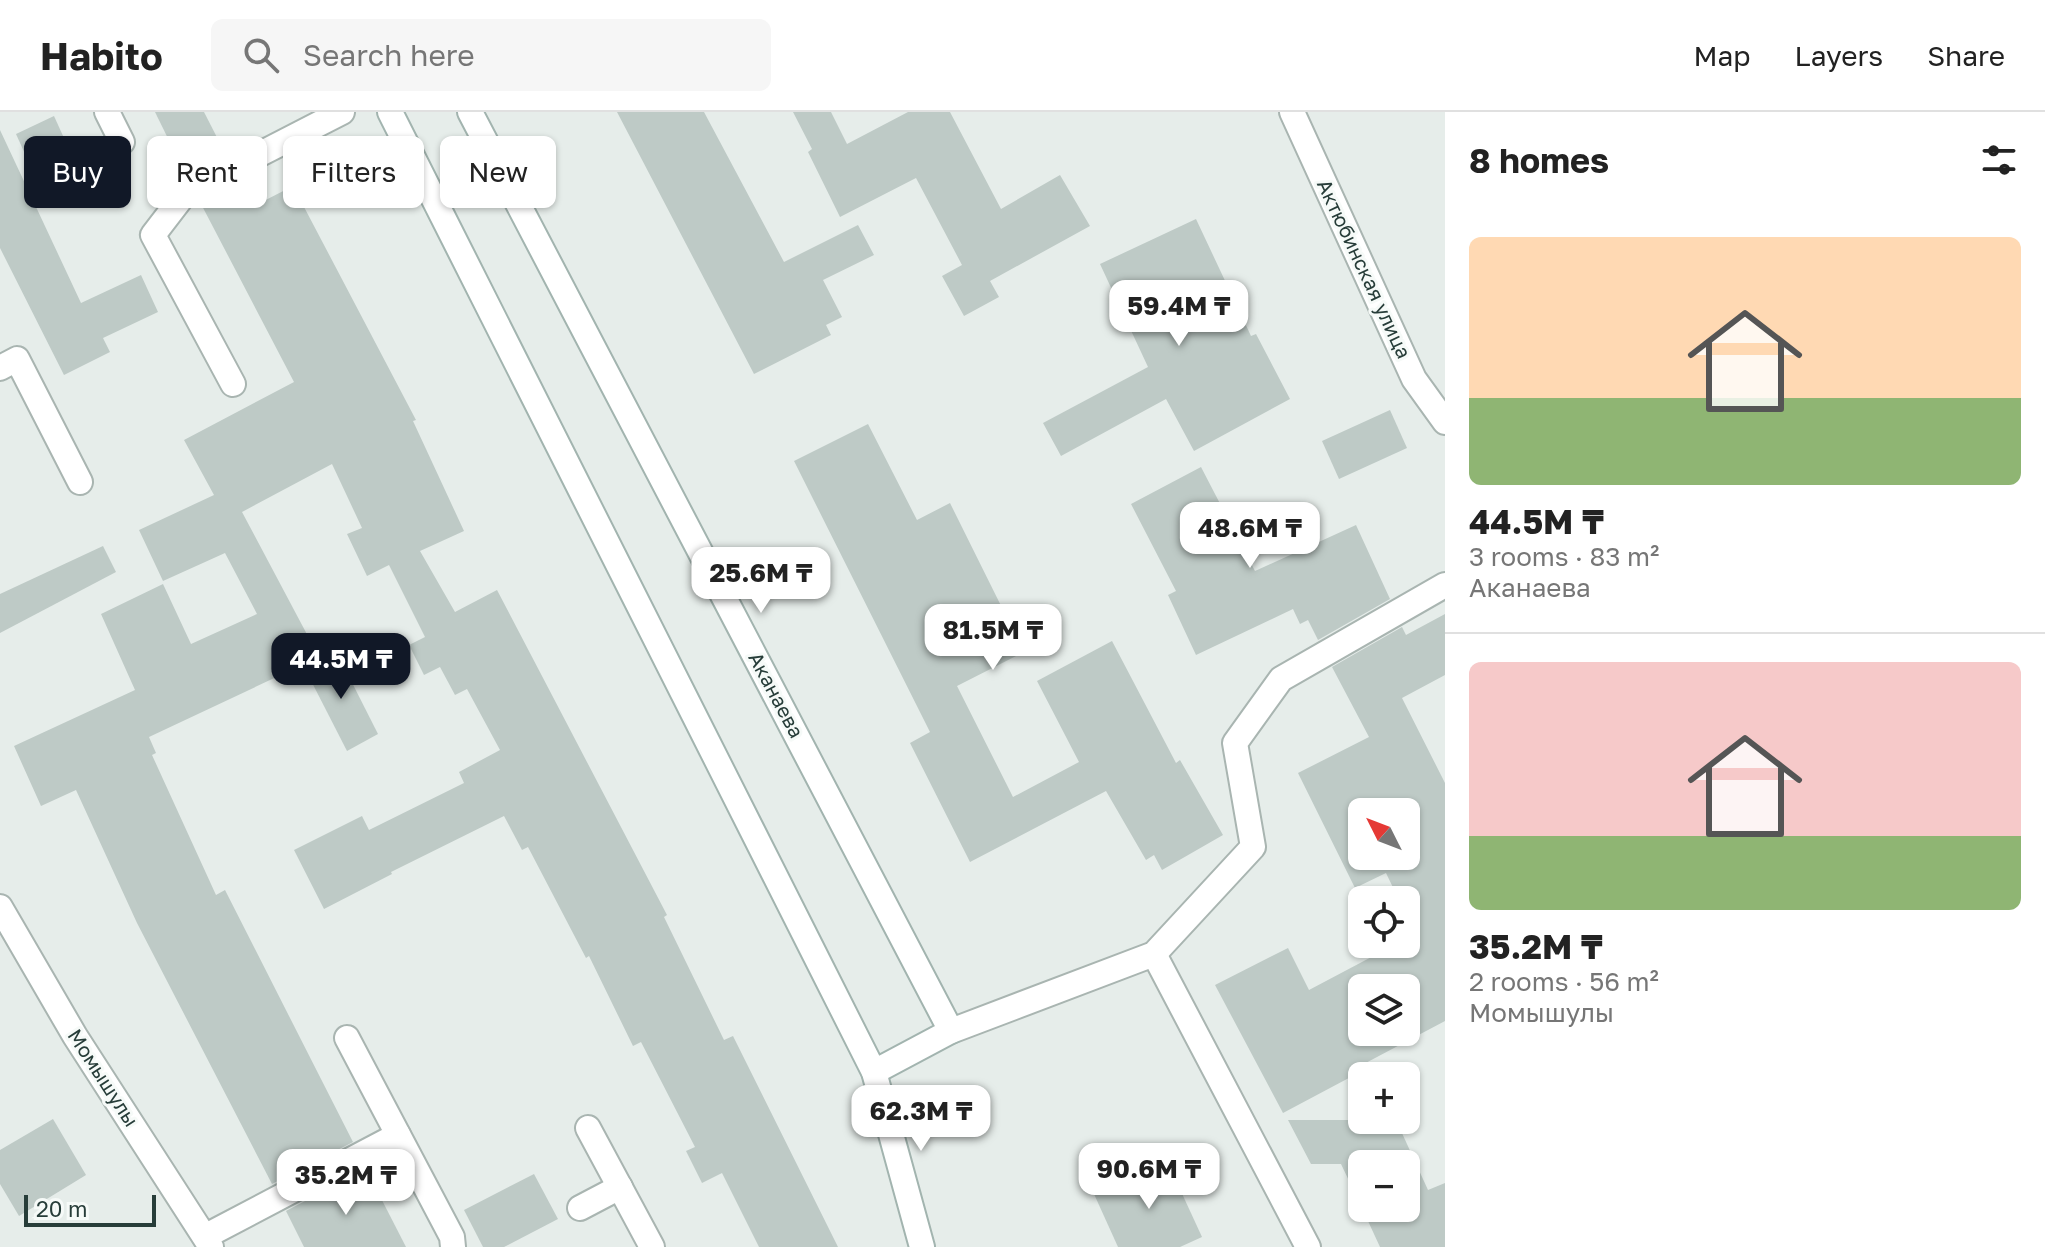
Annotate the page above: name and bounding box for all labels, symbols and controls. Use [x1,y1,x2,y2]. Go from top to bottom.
search box [211,19,771,91]
text: Habito [40,33,163,78]
icon: search [239,33,283,77]
text: Search here [303,37,475,73]
text: Map [1693,39,1751,72]
text: Layers [1795,39,1883,72]
text: Share [1927,39,2005,72]
chip: Buy [24,136,131,208]
chip: Rent [147,136,267,208]
chip: Filters [283,136,424,208]
chip: New [440,136,556,208]
icon: filters [1977,138,2021,182]
text: 8 homes [1469,140,1609,180]
street label: Актюбинская улица [1313,175,1417,362]
pin: 59.4M ₸ [1105,280,1253,348]
icon: home [1673,289,1817,433]
text: 59.4M ₸ [1127,290,1231,321]
text: 44.5M ₸ [1469,501,1604,541]
pin: 48.6M ₸ [1176,502,1324,570]
text: 48.6M ₸ [1198,512,1302,543]
text: 3 rooms · 83 m² [1469,541,1659,572]
pin: 25.6M ₸ [687,547,835,615]
text: 25.6M ₸ [709,557,813,588]
text: Аканаева [1469,572,1591,603]
pin: 81.5M ₸ [919,604,1067,672]
text: 81.5M ₸ [943,614,1043,645]
pin: 44.5M ₸ [267,633,415,701]
text: 44.5M ₸ [289,643,393,674]
street label: Аканаева [744,648,809,742]
icon: home [1673,714,1817,858]
north arrow [1348,798,1420,870]
map controls [1348,798,1420,1222]
button: locate [1348,886,1420,958]
text: 35.2M ₸ [1469,926,1603,966]
text: 2 rooms · 56 m² [1469,966,1659,997]
button: layers [1348,974,1420,1046]
text: Момышулы [1469,997,1614,1028]
street label: Момышулы [63,1024,144,1131]
button: + [1348,1062,1420,1134]
pin: 62.3M ₸ [847,1085,995,1153]
text: 62.3M ₸ [869,1095,973,1126]
pin: 90.6M ₸ [1075,1143,1223,1211]
pin: 35.2M ₸ [272,1149,420,1217]
button: − [1348,1150,1420,1222]
text: 90.6M ₸ [1097,1153,1201,1184]
text: 35.2M ₸ [295,1159,397,1190]
scale bar [24,1191,156,1227]
text: 20 m [36,1195,87,1222]

